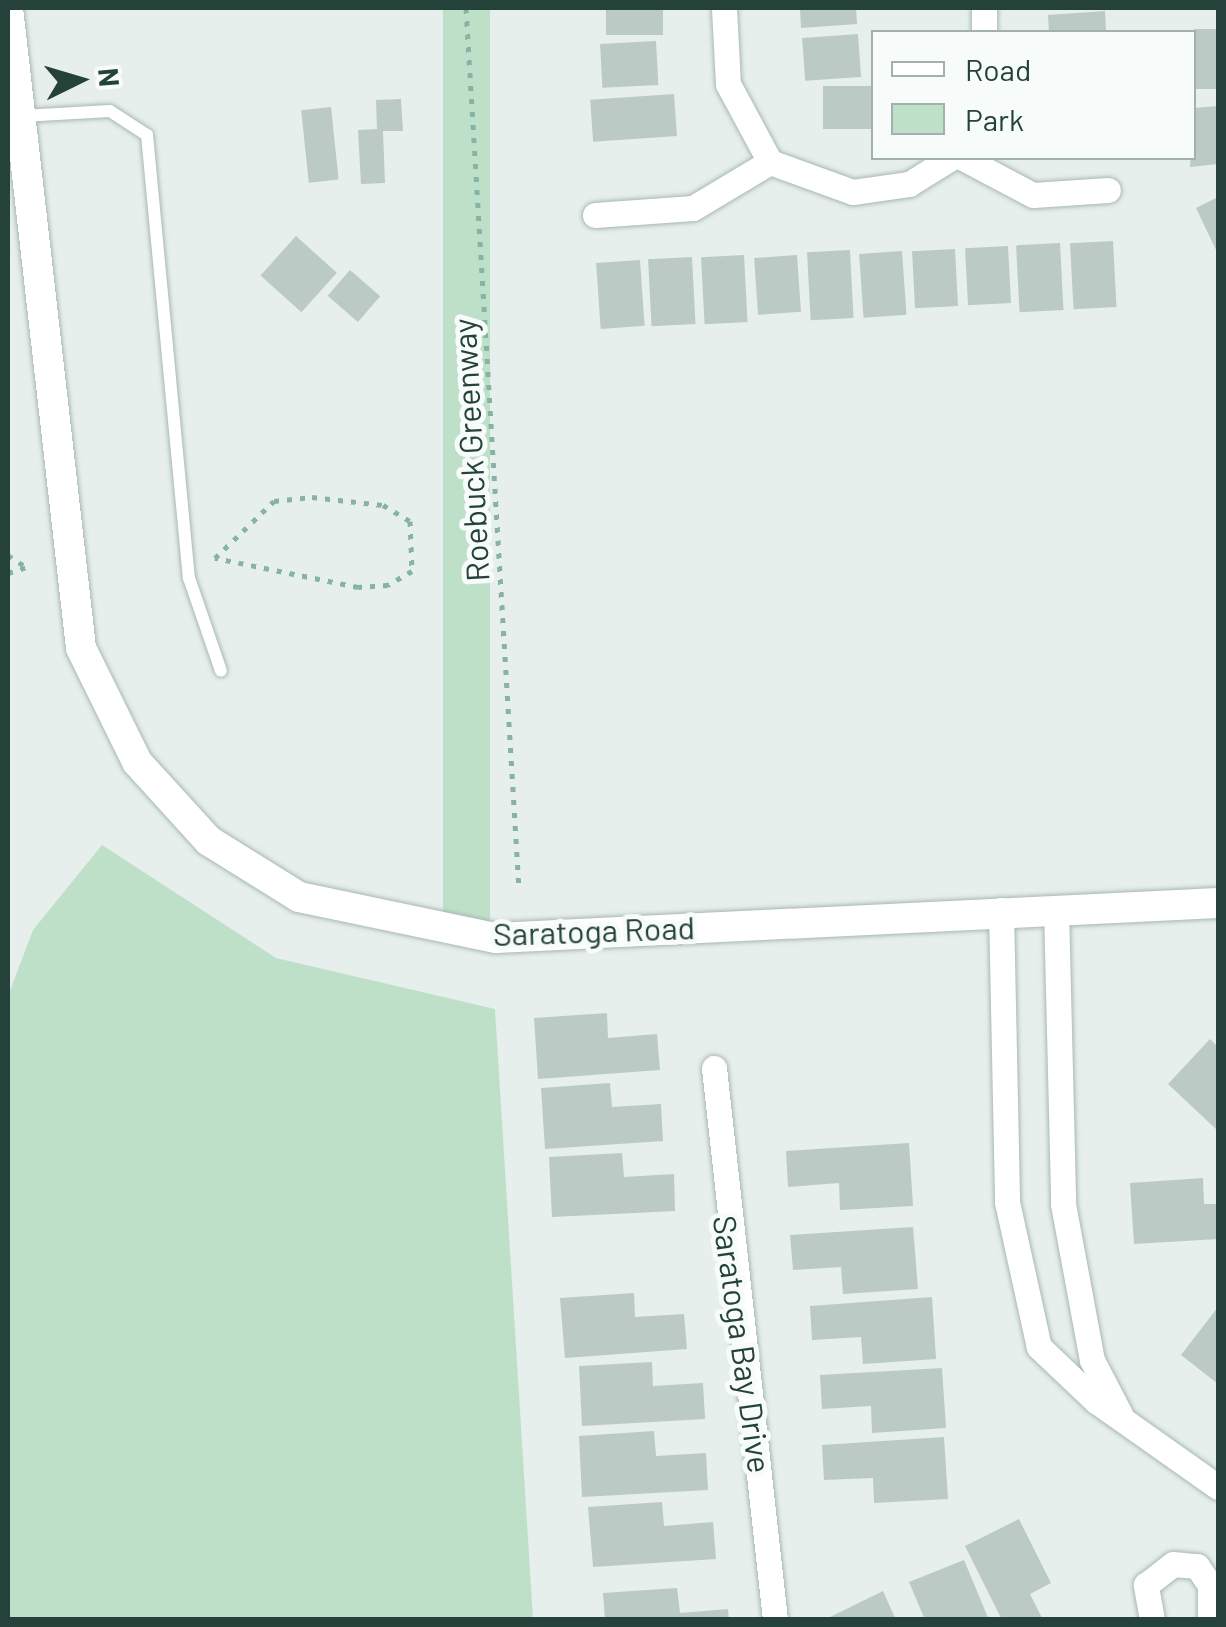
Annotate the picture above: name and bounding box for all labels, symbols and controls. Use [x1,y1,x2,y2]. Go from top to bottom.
north arrow [30,30,130,130]
legend [871,30,1196,160]
text: Road [965,51,1031,87]
text: N [92,67,128,88]
text: Park [965,101,1024,137]
street label: Roebuck Greenway [444,317,496,583]
street label: Saratoga Road [492,907,696,953]
street label: Saratoga Bay Drive [706,1213,780,1475]

